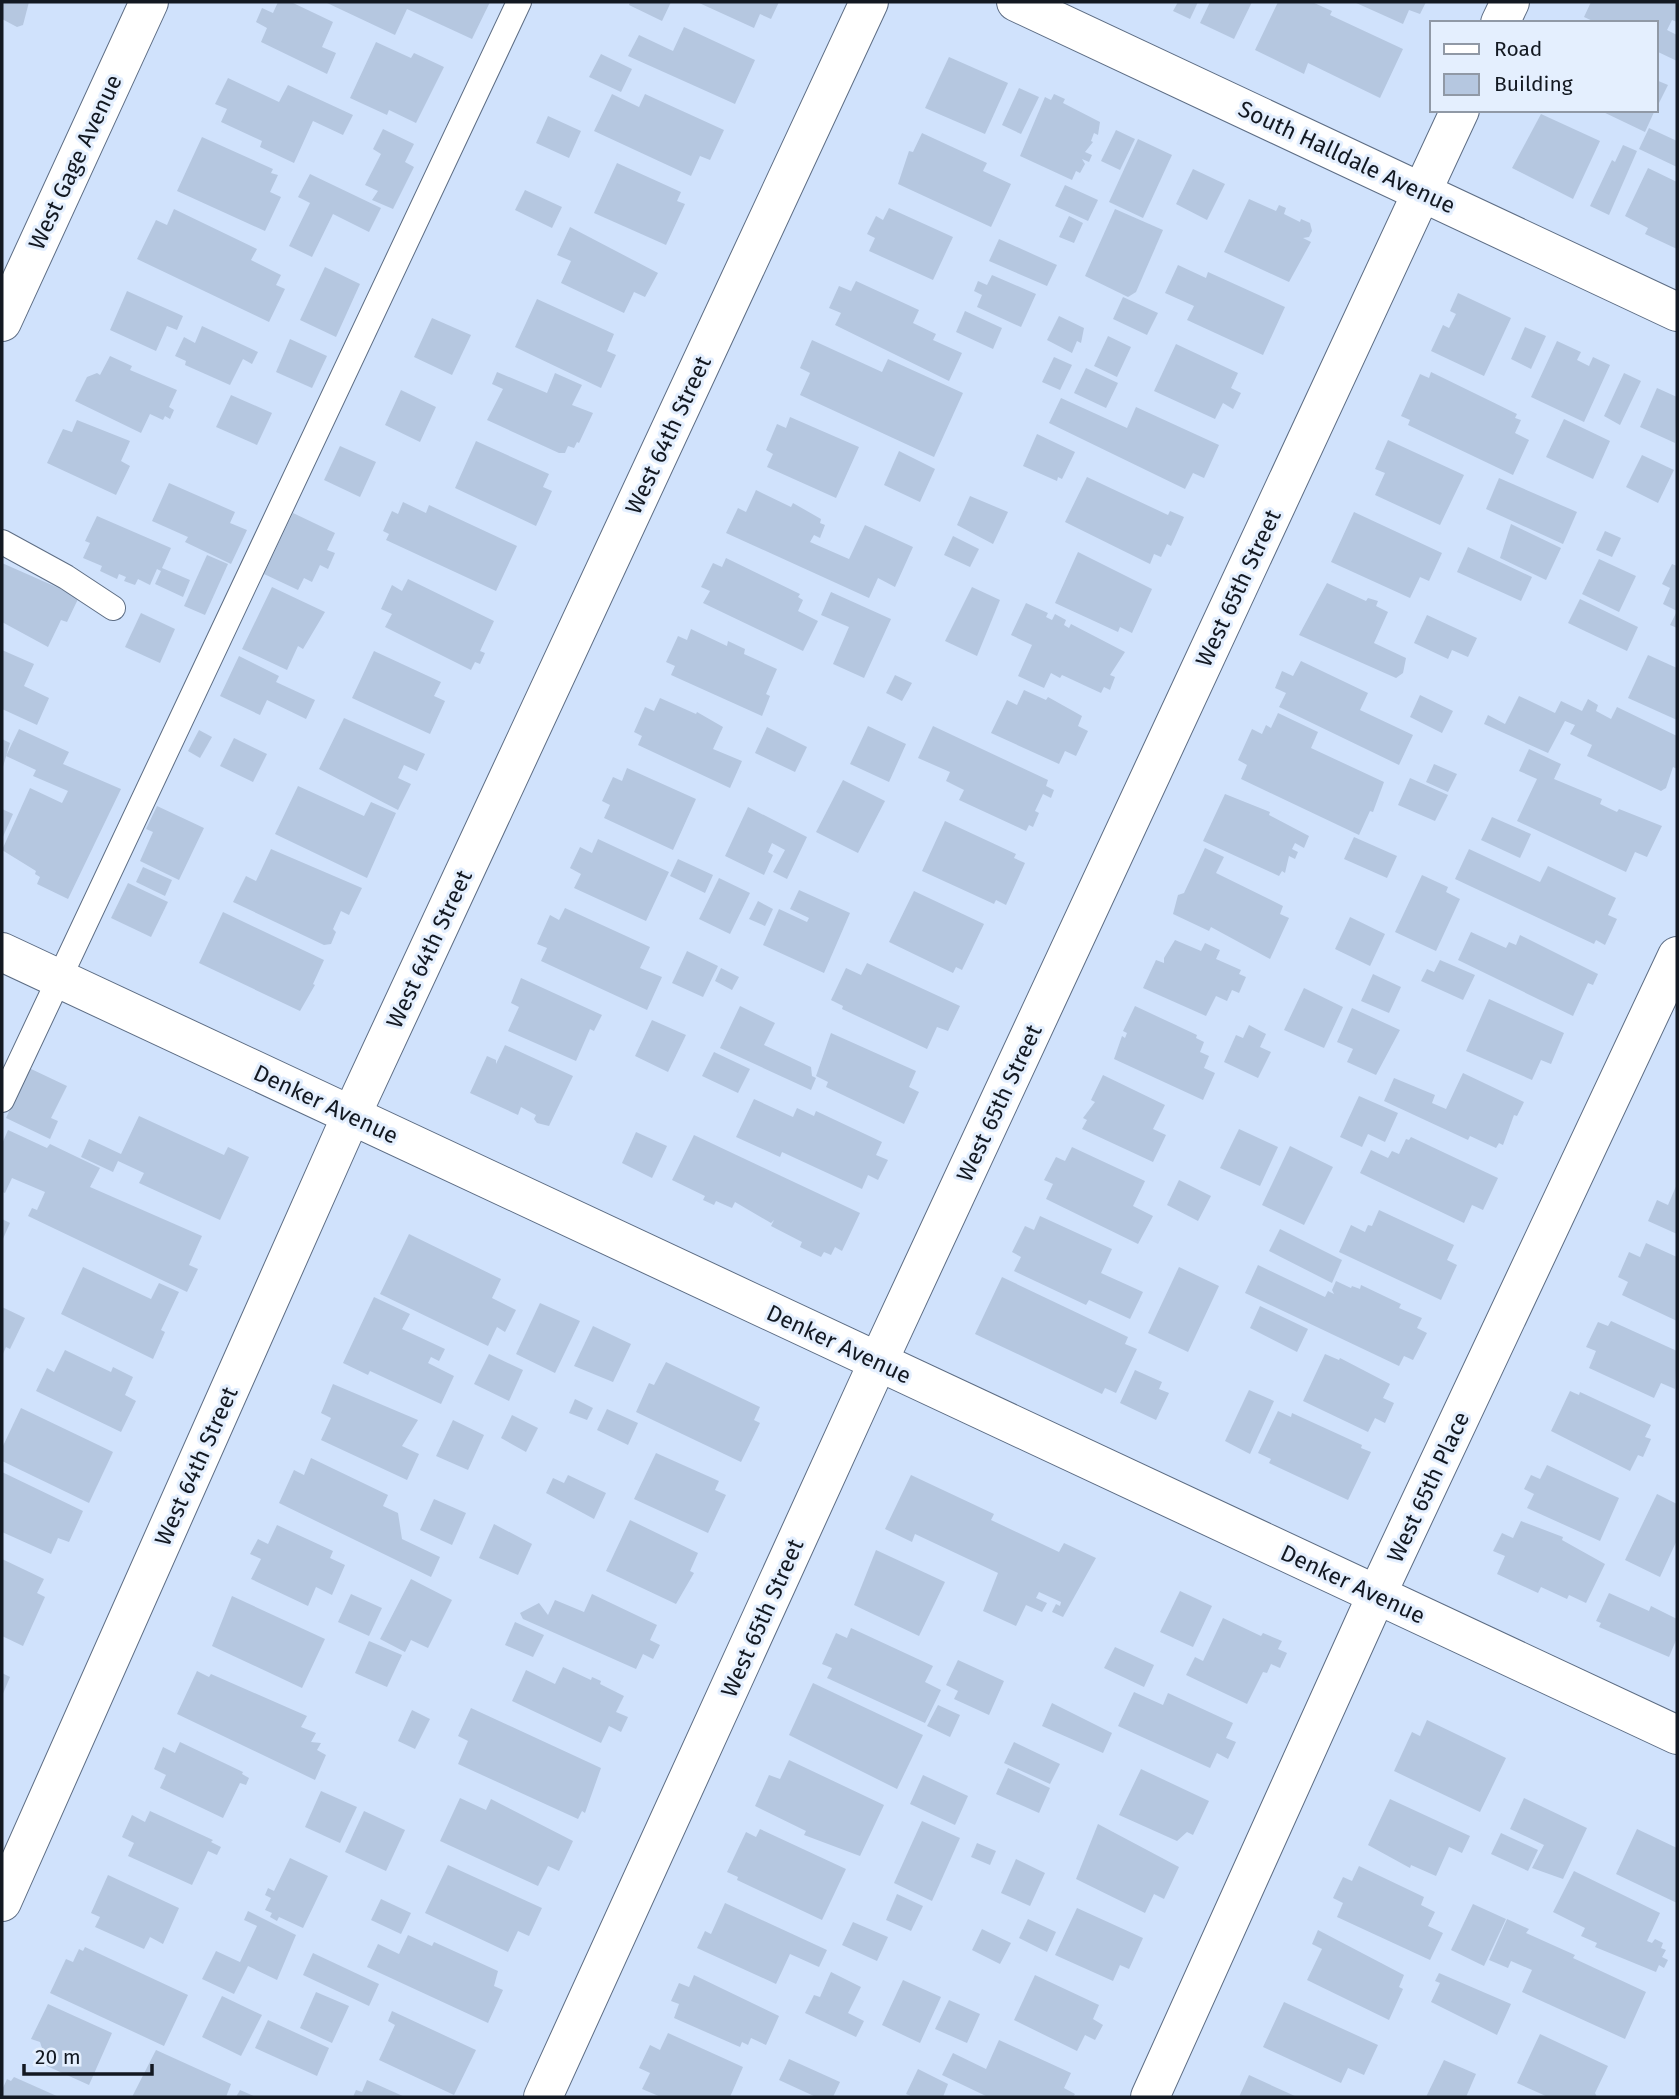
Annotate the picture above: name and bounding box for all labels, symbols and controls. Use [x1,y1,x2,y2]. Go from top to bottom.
legend [1430,21,1658,112]
text: Road [1494,36,1542,62]
street label: West Gage Avenue [22,70,128,254]
text: Building [1494,71,1573,97]
street label: South Halldale Avenue [1234,94,1460,220]
street label: West 64th Street [619,351,717,519]
street label: West 65th Street [1189,504,1287,671]
street label: West 64th Street [380,865,478,1033]
street label: West 65th Street [950,1019,1048,1186]
street label: Denker Avenue [249,1058,403,1150]
street label: Denker Avenue [762,1298,916,1390]
street label: West 64th Street [148,1381,244,1550]
street label: West 65th Place [1381,1407,1475,1567]
street label: West 65th Street [715,1534,810,1701]
street label: Denker Avenue [1276,1538,1430,1630]
scale bar [24,2032,152,2076]
text: 20 m [35,2044,81,2070]

